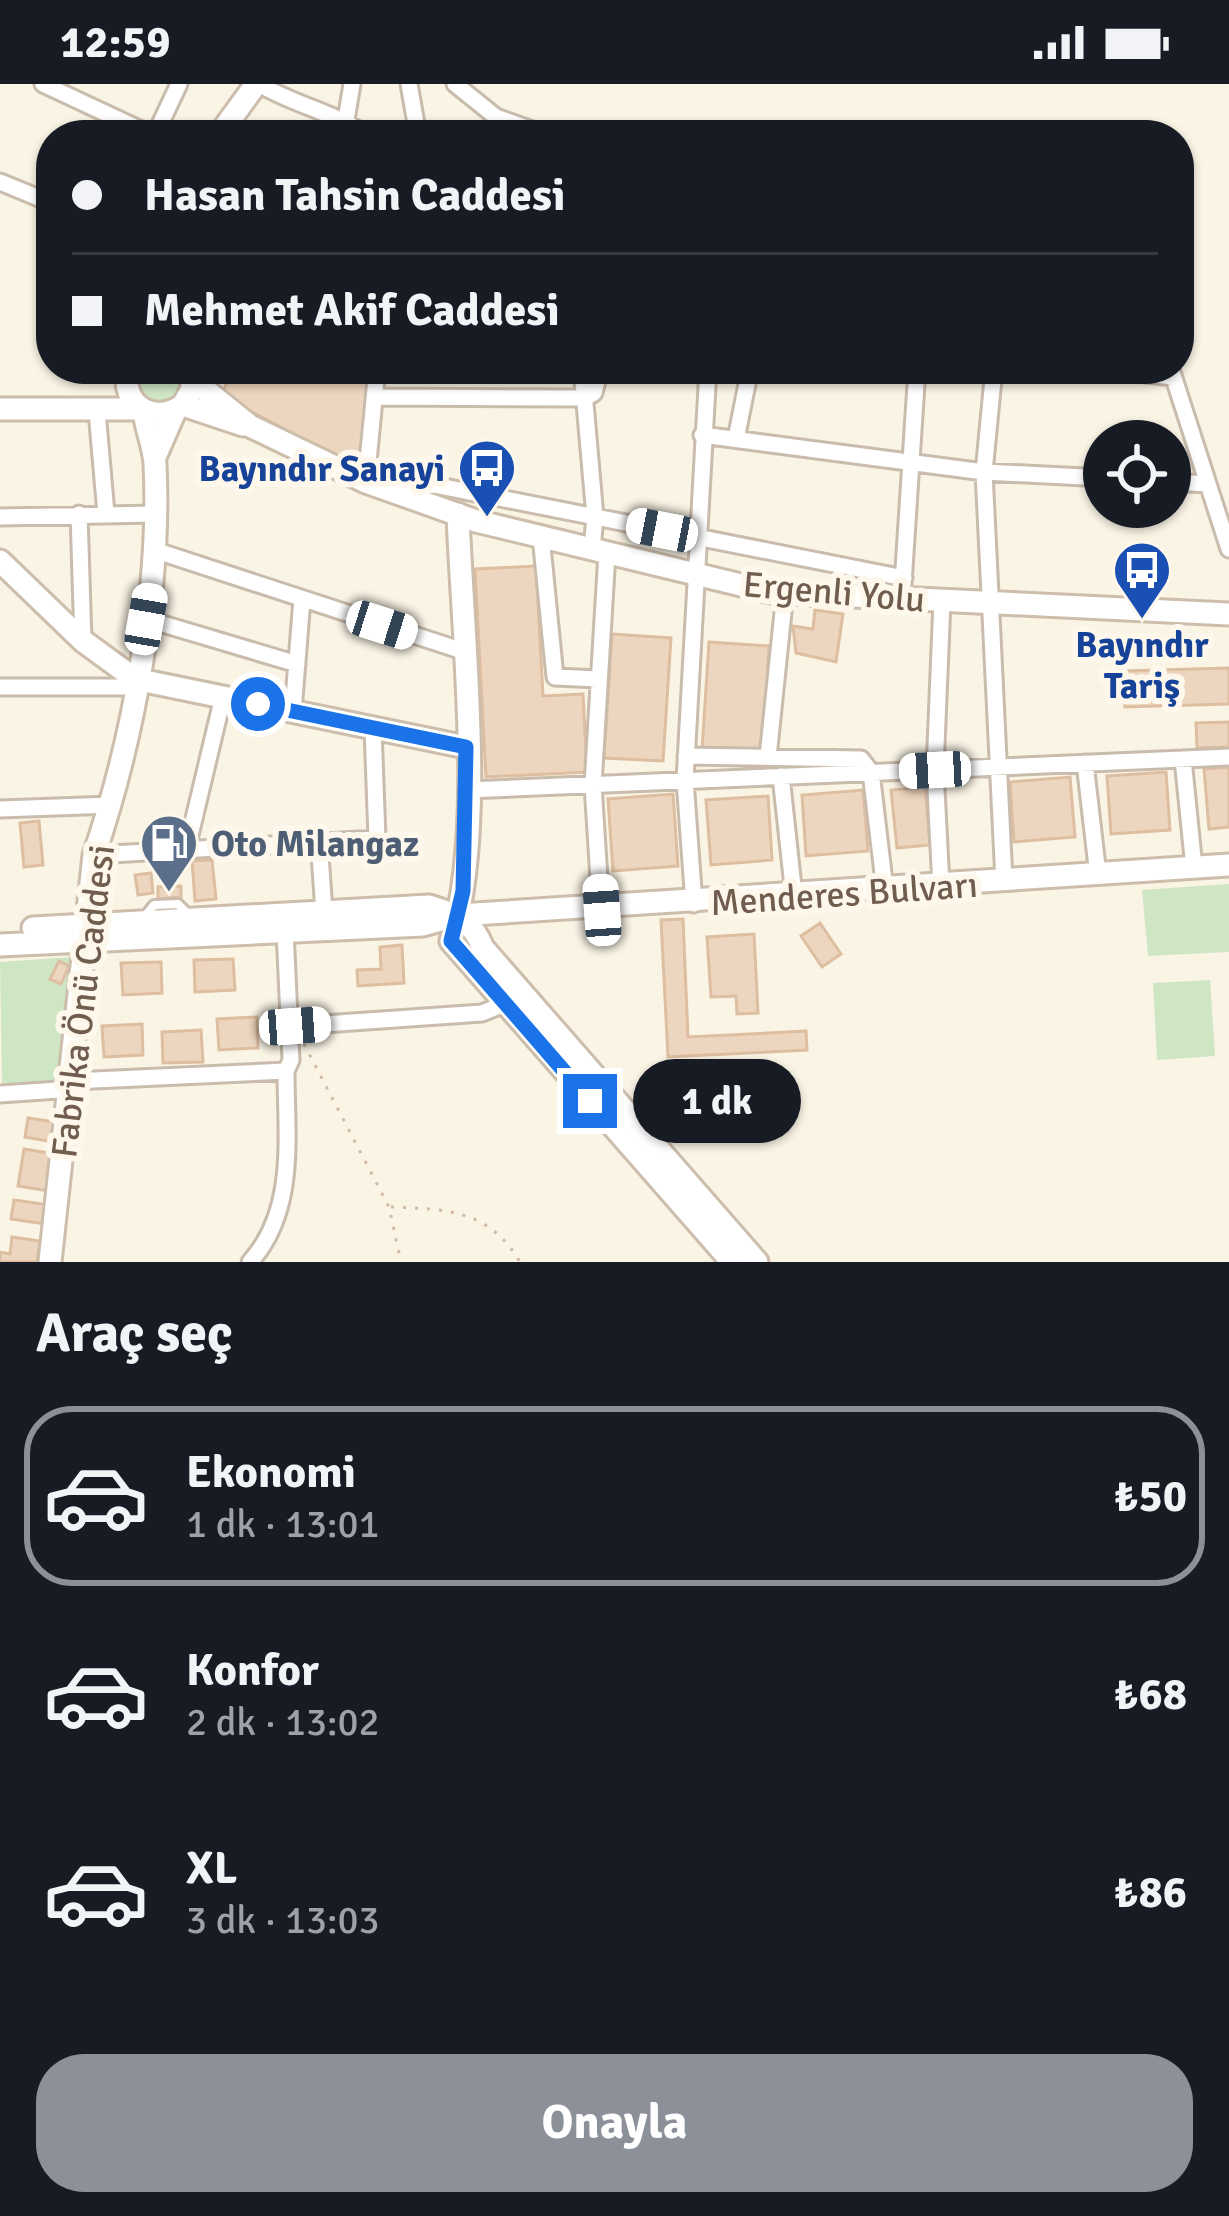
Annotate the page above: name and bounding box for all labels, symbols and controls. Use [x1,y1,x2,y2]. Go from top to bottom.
text: 12:59 [60,15,170,70]
text: Hasan Tahsin Caddesi [144,168,565,223]
text: Mehmet Akif Caddesi [144,283,560,338]
map controls [1083,420,1191,528]
button: locate [1083,420,1191,528]
bus stop icon: Bayındır Sanayi [456,437,518,519]
place label: Bayındır Sanayi [199,447,445,492]
car [623,505,701,555]
bus stop icon: Bayındır Tariş [1111,539,1173,621]
street label: Ergenli Yolu [741,562,927,623]
car [122,580,170,658]
car [342,597,422,653]
place label: Bayındır Tariş [1075,623,1209,709]
route start [231,677,285,731]
car [898,750,972,790]
fuel station icon: Oto Milangaz [138,812,200,894]
place label: Oto Milangaz [211,822,419,867]
street label: Fabrika Önü Caddesi [42,842,125,1160]
street label: Menderes Bulvarı [709,863,979,926]
car [582,873,622,947]
car [258,1006,332,1046]
callout: 1 dk [632,1059,800,1143]
route end [563,1074,617,1128]
text: 1 dk [681,1077,753,1125]
text: Araç seç [36,1300,233,1367]
icon: car [42,1442,150,1550]
text: Ekonomi [186,1445,356,1500]
text: ₺50 [1114,1469,1187,1524]
text: 1 dk · 13:01 [186,1500,380,1548]
icon: car [42,1640,150,1748]
text: Konfor [186,1643,319,1698]
text: ₺68 [1114,1667,1187,1722]
text: 2 dk · 13:02 [186,1698,380,1746]
icon: car [42,1838,150,1946]
text: XL [186,1841,237,1896]
text: ₺86 [1114,1865,1187,1920]
text: 3 dk · 13:03 [186,1896,380,1944]
button: Onayla [36,2054,1193,2192]

